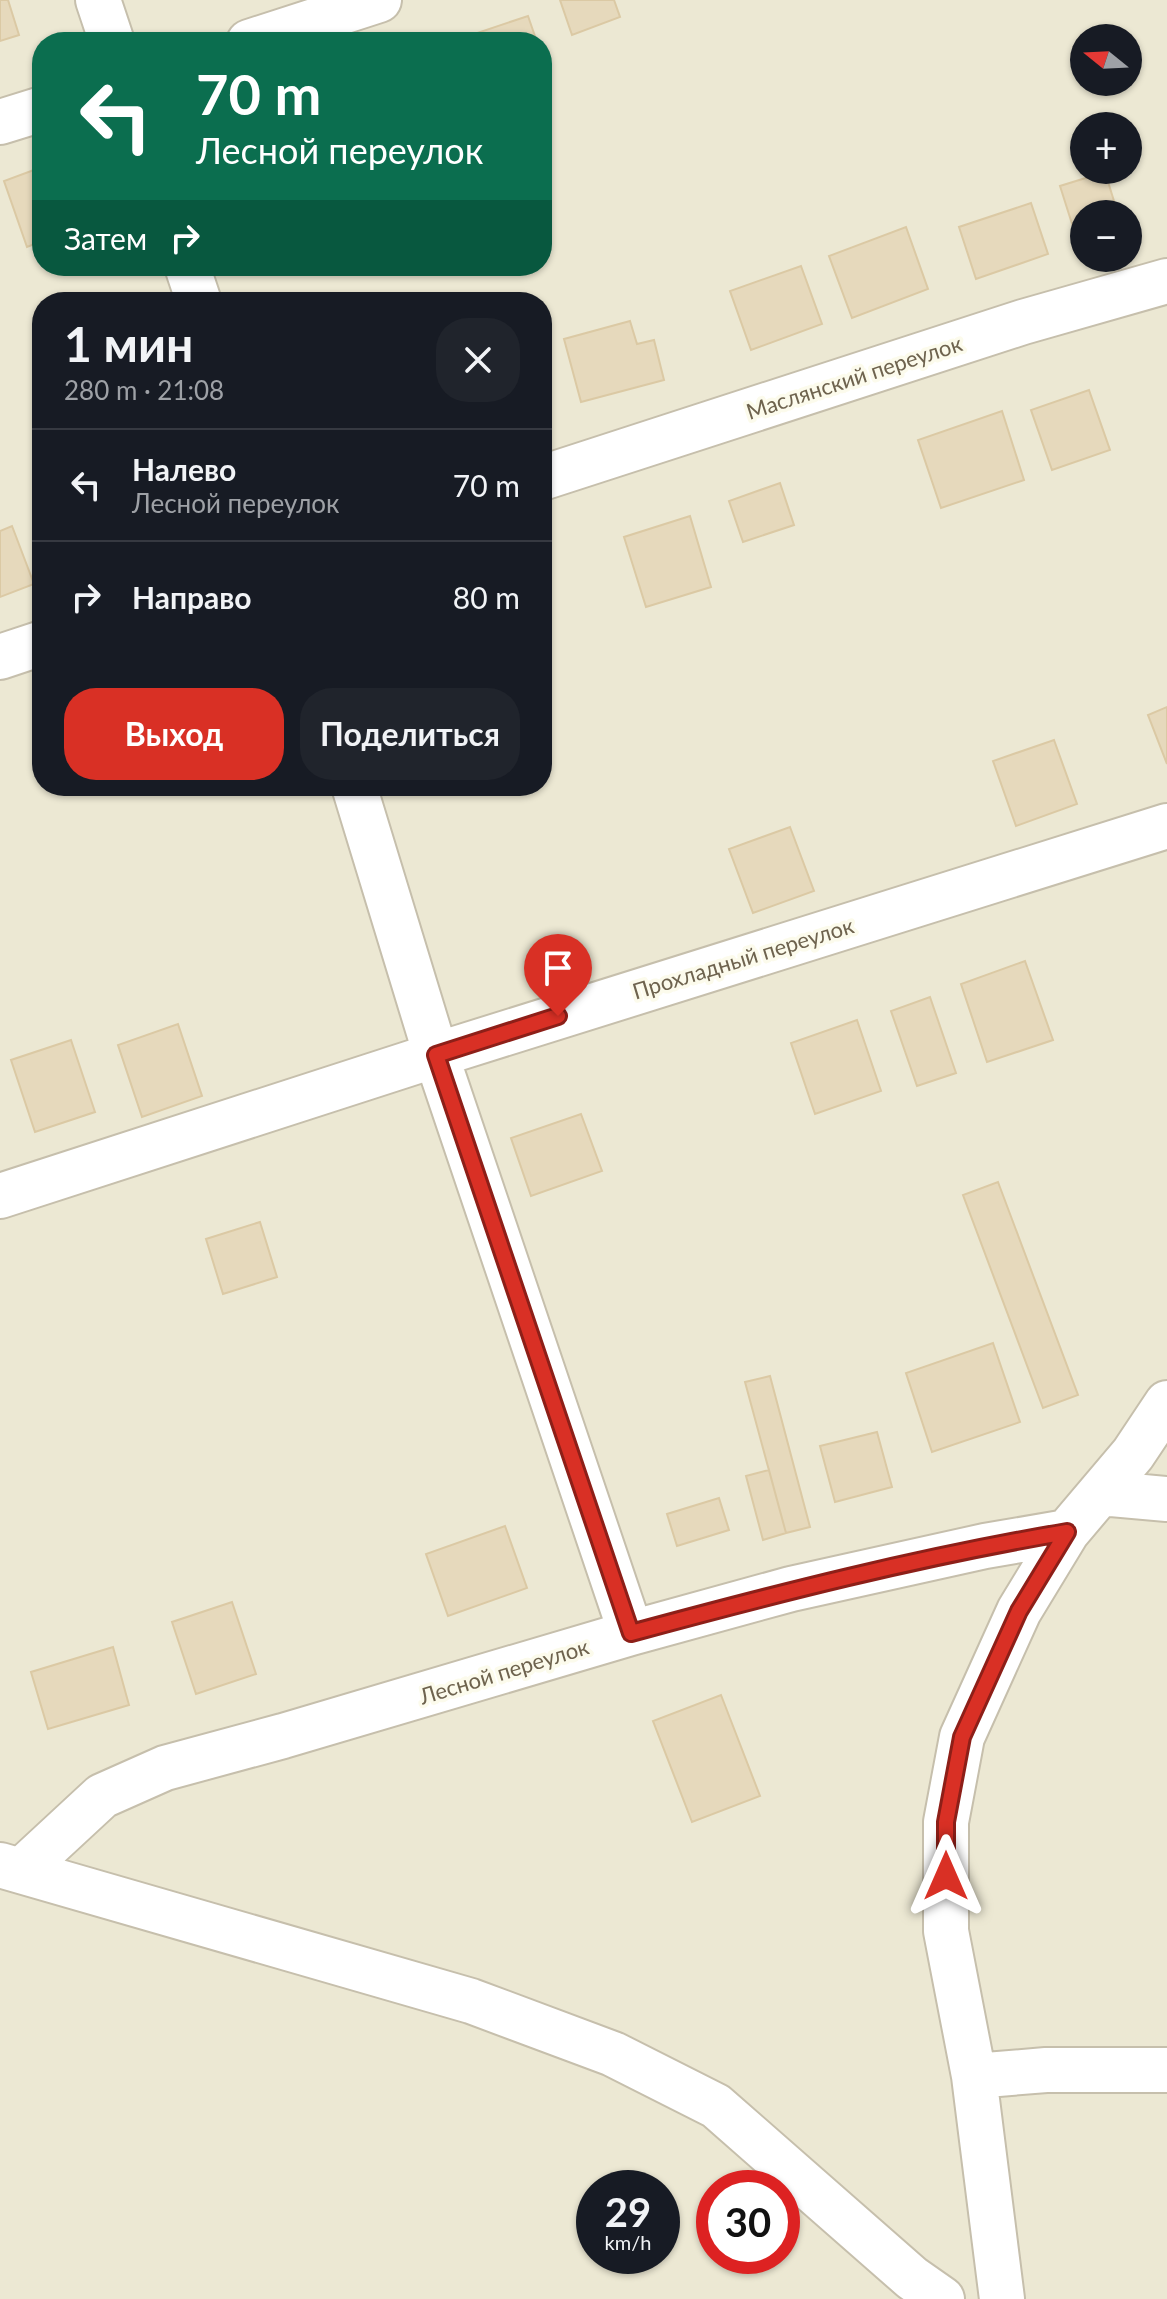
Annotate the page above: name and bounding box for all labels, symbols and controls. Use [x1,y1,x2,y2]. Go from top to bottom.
north arrow [1070,24,1142,96]
map controls [1070,24,1142,272]
text: 70 m [196,60,321,127]
icon: left [64,64,168,168]
button: + [1070,112,1142,184]
text: Лесной переулок [196,128,483,172]
button: − [1070,200,1142,272]
icon: right [163,216,207,260]
text: Затем [64,220,147,256]
text: 1 мин [64,315,193,372]
button: close [436,318,520,402]
street label: Маслянский переулок [743,329,966,425]
text: 280 m · 21:08 [64,374,224,406]
text: Налево [132,451,236,487]
icon: left [64,463,108,507]
text: 70 m [453,467,520,503]
text: Лесной переулок [132,487,340,519]
icon: right [64,575,108,619]
text: Направо [132,579,252,615]
text: 80 m [453,579,520,615]
button: Выход [64,688,284,780]
button: Поделиться [300,688,520,780]
street label: Прохладный переулок [629,911,857,1005]
pin [524,934,592,1016]
icon: arrive [536,946,580,990]
street label: Лесной переулок [415,1632,592,1710]
position arrow [904,1834,988,1918]
speed limit sign: 30 [696,2170,800,2274]
text: 29 [605,2188,651,2236]
text: km/h [605,2230,651,2254]

